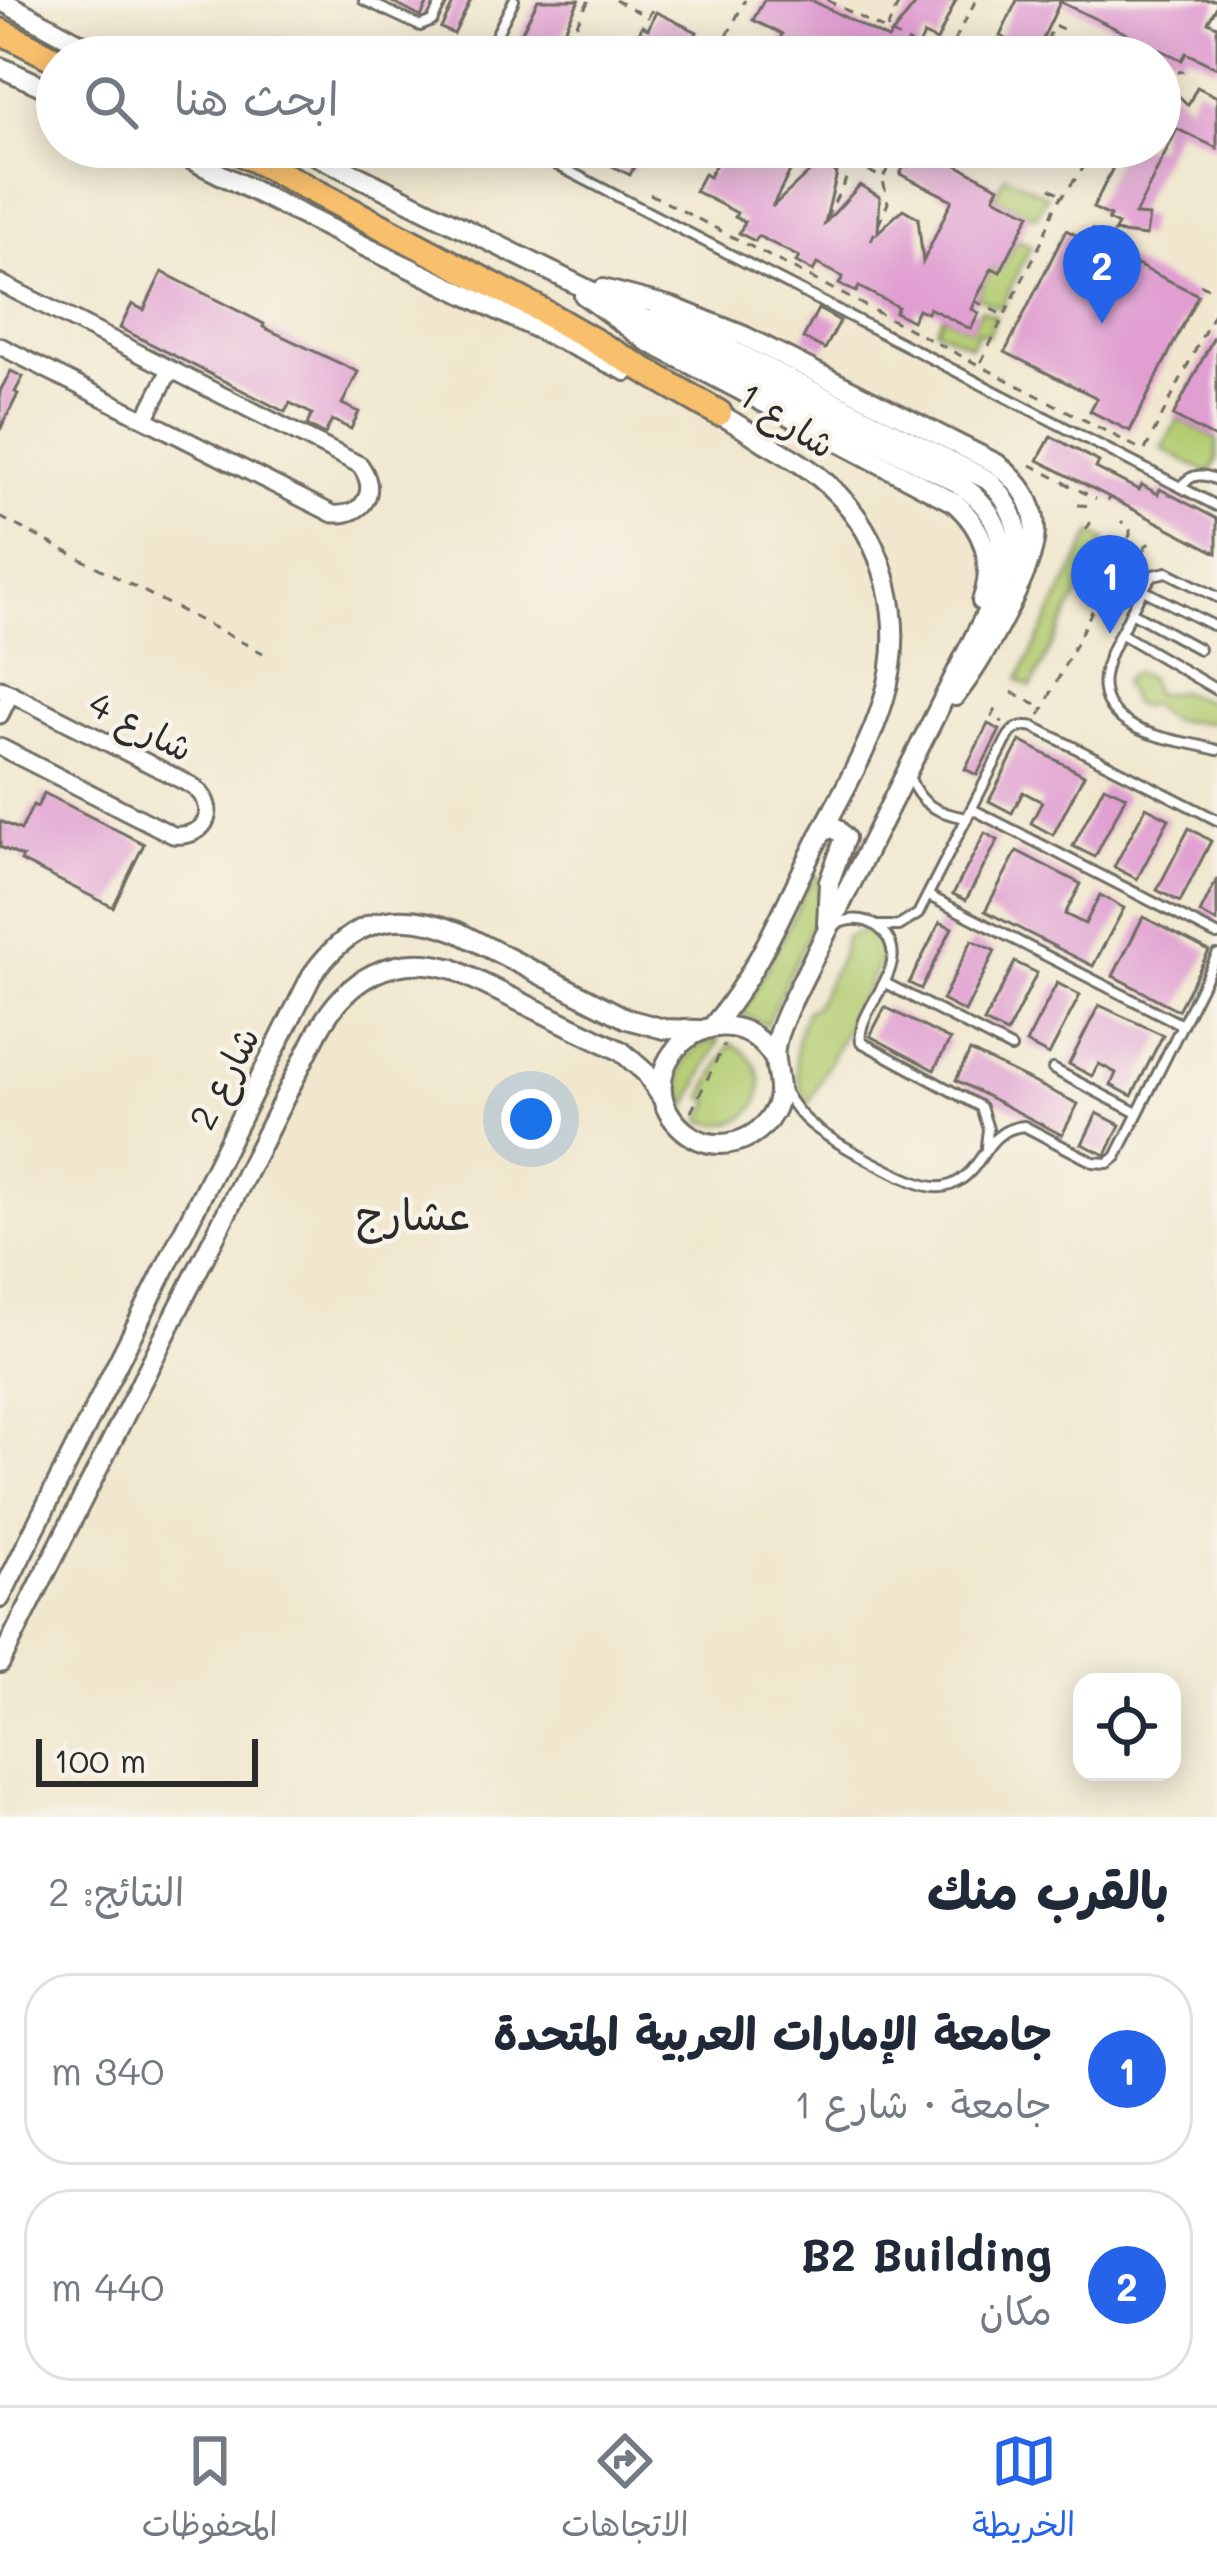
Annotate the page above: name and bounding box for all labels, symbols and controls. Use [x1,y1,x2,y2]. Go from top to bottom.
search box [36,36,1181,168]
text: ابحث هنا [174,68,339,126]
icon: search [78,69,144,135]
pin: 2 [1063,225,1141,324]
street label: شارع 1 [729,370,845,471]
pin: 1 [1071,535,1149,634]
street label: شارع 4 [80,679,202,774]
street label: شارع 2 [177,1018,272,1139]
your location [501,1089,561,1149]
district label: عشارج [356,1186,470,1244]
map controls [1073,1673,1181,1781]
button: locate [1073,1673,1181,1781]
scale bar [36,1733,258,1786]
text: 100 m [54,1738,146,1781]
text: بالقرب منك [927,1855,1169,1922]
text: النتائج: 2 [48,1865,184,1916]
text: جامعة الإمارات العربية المتحدة [493,2003,1052,2061]
text: 340 m [51,2044,164,2095]
text: 1 [1118,2044,1136,2095]
text: جامعة · شارع 1 [794,2077,1052,2128]
text: B2 Building [800,2224,1052,2282]
text: 440 m [51,2260,164,2311]
text: 2 [1116,2260,1138,2311]
text: مكان [980,2284,1052,2335]
tab: المحفوظات [142,2428,278,2554]
tab: الاتجاهات [561,2428,689,2554]
tab: الخريطة [972,2428,1075,2554]

